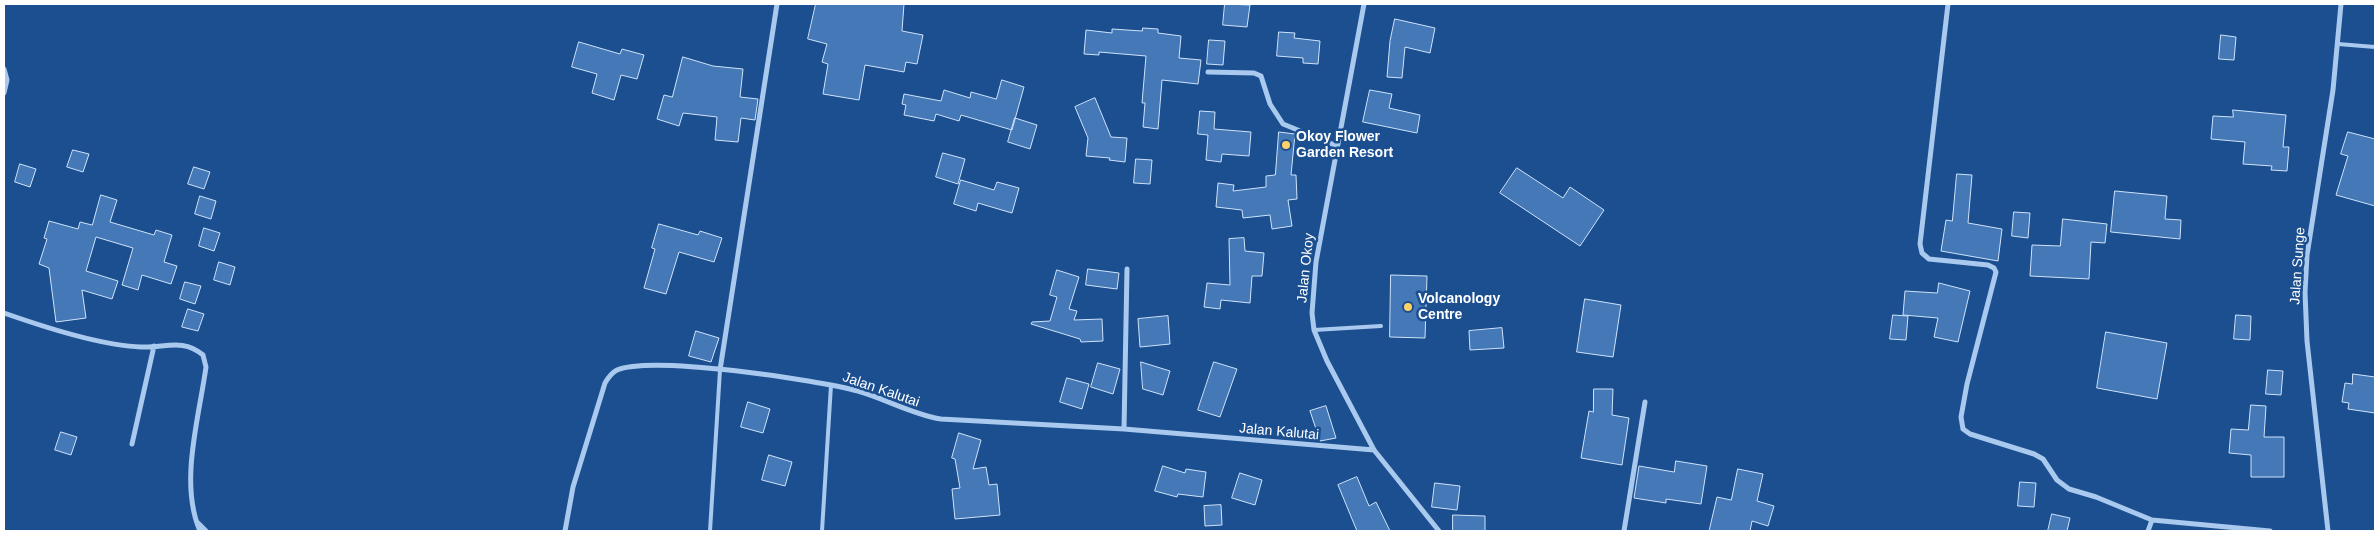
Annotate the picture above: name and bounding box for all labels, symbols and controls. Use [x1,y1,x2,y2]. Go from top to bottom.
place label: Okoy Flower Garden Resort [1296,129,1393,162]
marker: Okoy Flower Garden Resort [1280,139,1292,151]
street label: Jalan Sunge [2287,227,2309,305]
street label: Jalan Okoy [1294,232,1318,304]
place label: Volcanology Centre [1418,291,1500,324]
marker: Volcanology Centre [1402,301,1414,313]
street label: Jalan Kalutai [840,369,922,411]
street label: Jalan Kalutai [1238,420,1320,444]

